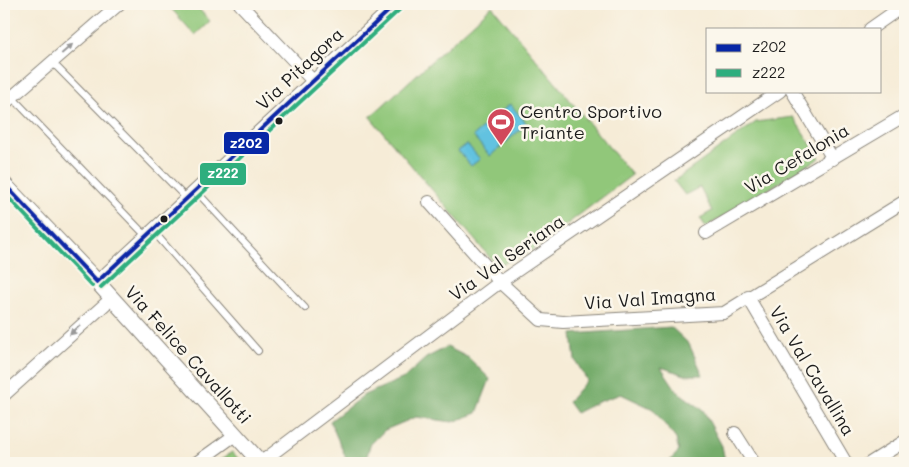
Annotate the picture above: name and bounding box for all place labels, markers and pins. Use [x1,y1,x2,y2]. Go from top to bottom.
place label: Centro Sportivo Triante [520,99,662,144]
sports icon: Centro Sportivo Triante [486,107,516,146]
unlabelled marker [274,116,284,126]
unlabelled marker [159,214,169,224]

